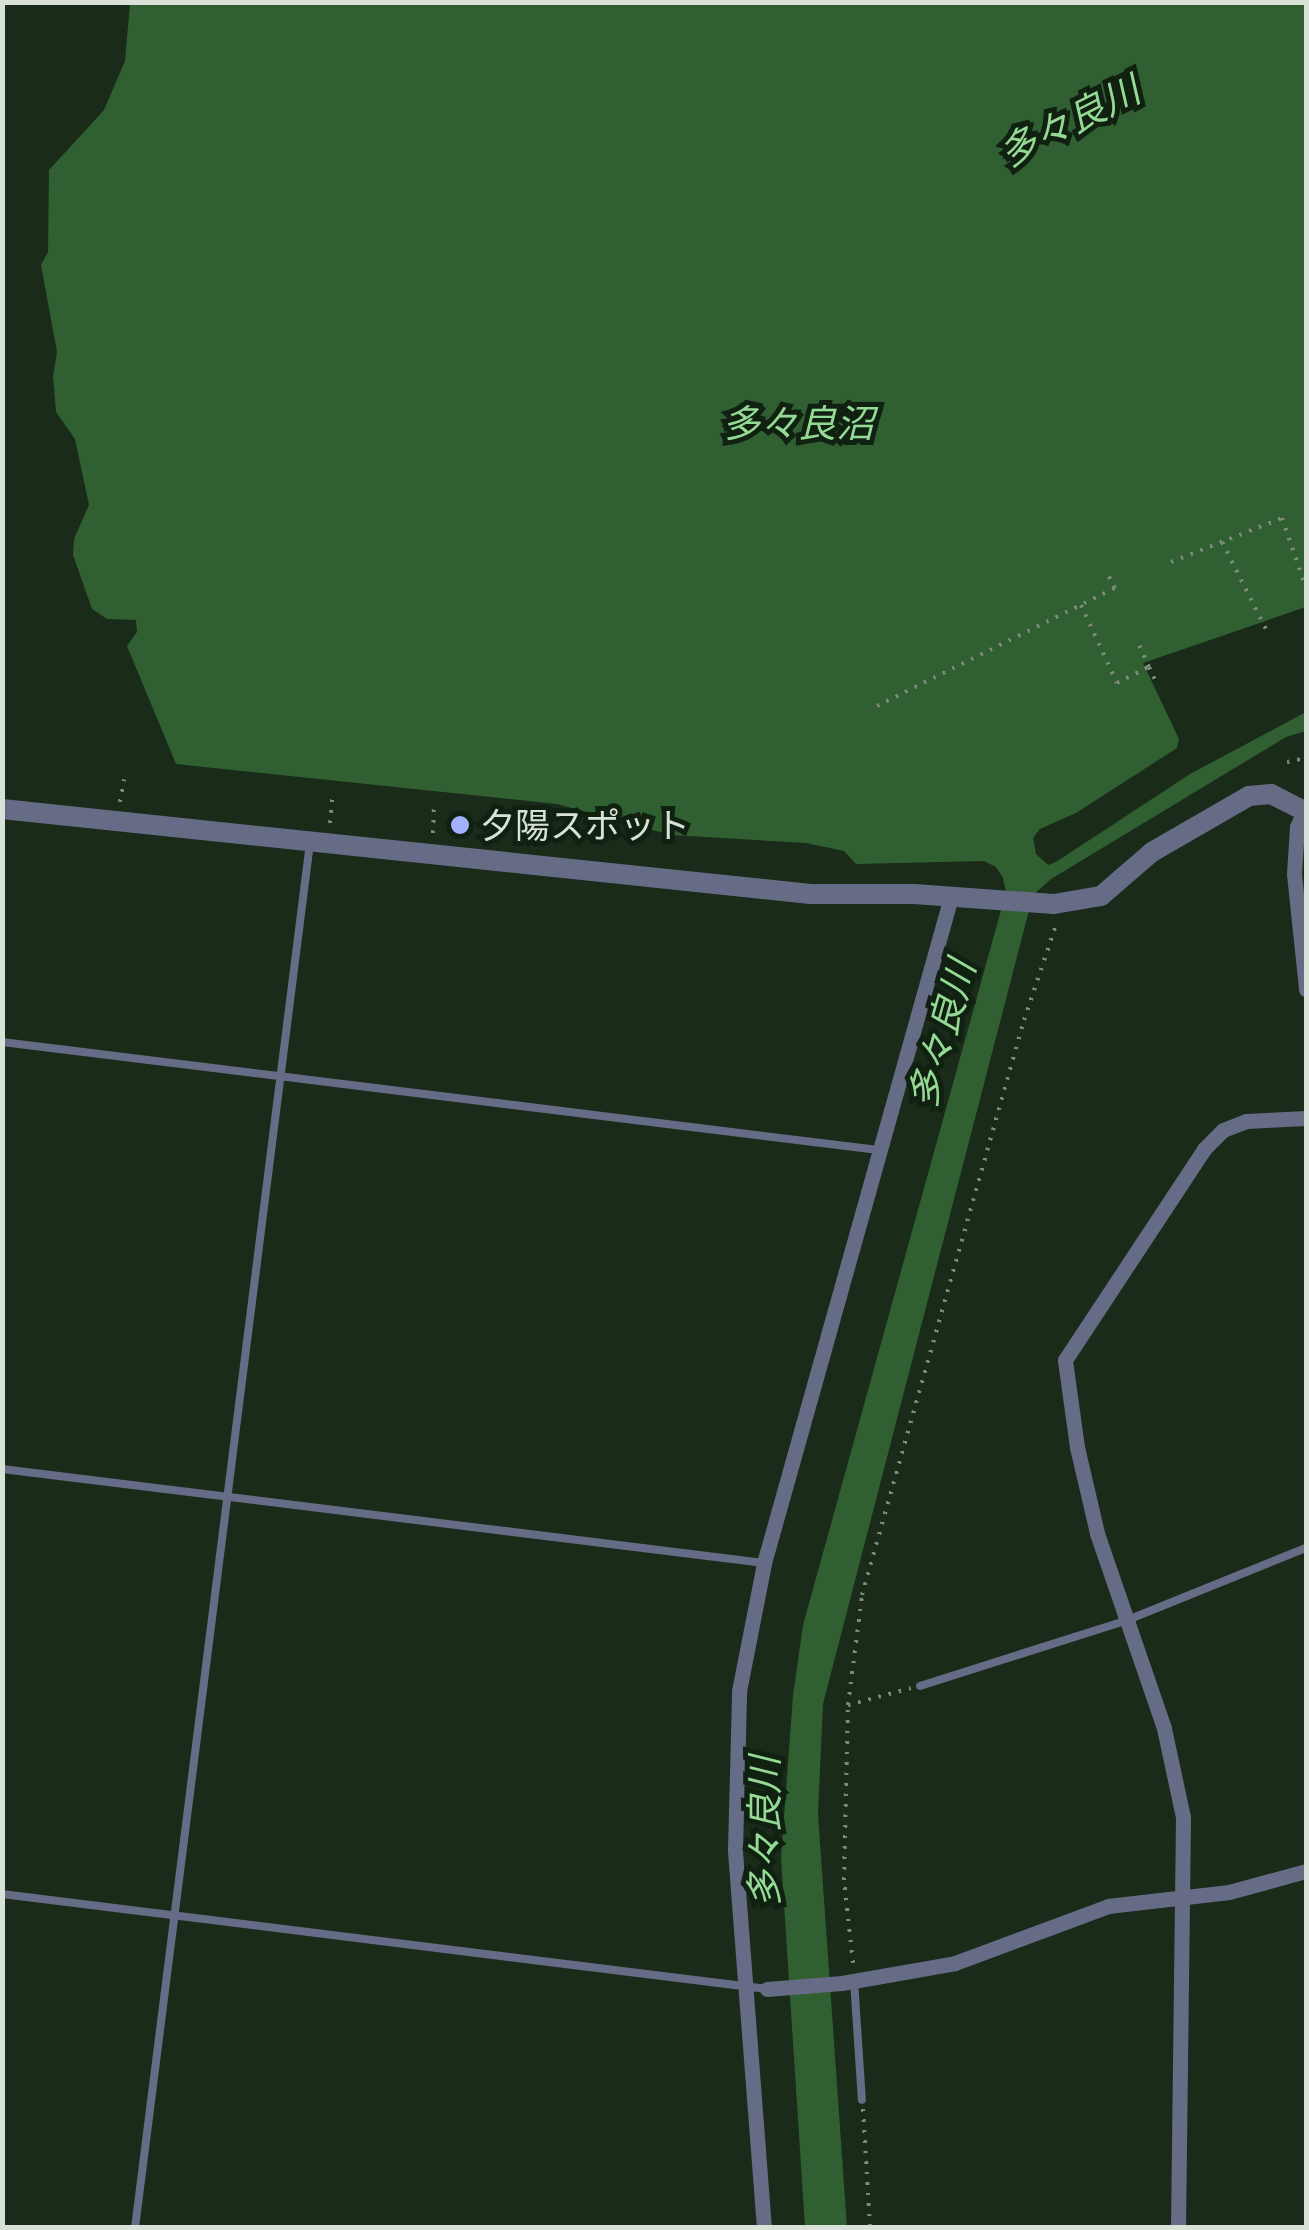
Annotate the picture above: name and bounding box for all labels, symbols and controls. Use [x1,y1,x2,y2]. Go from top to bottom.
water label: 多々良川 [991,66,1147,176]
water label: 多々良沼 [722,400,874,446]
place label: 夕陽スポット [480,804,690,846]
marker: 夕陽スポット [449,814,471,836]
water label: 多々良川 [898,955,984,1113]
water label: 多々良川 [741,1756,787,1908]

